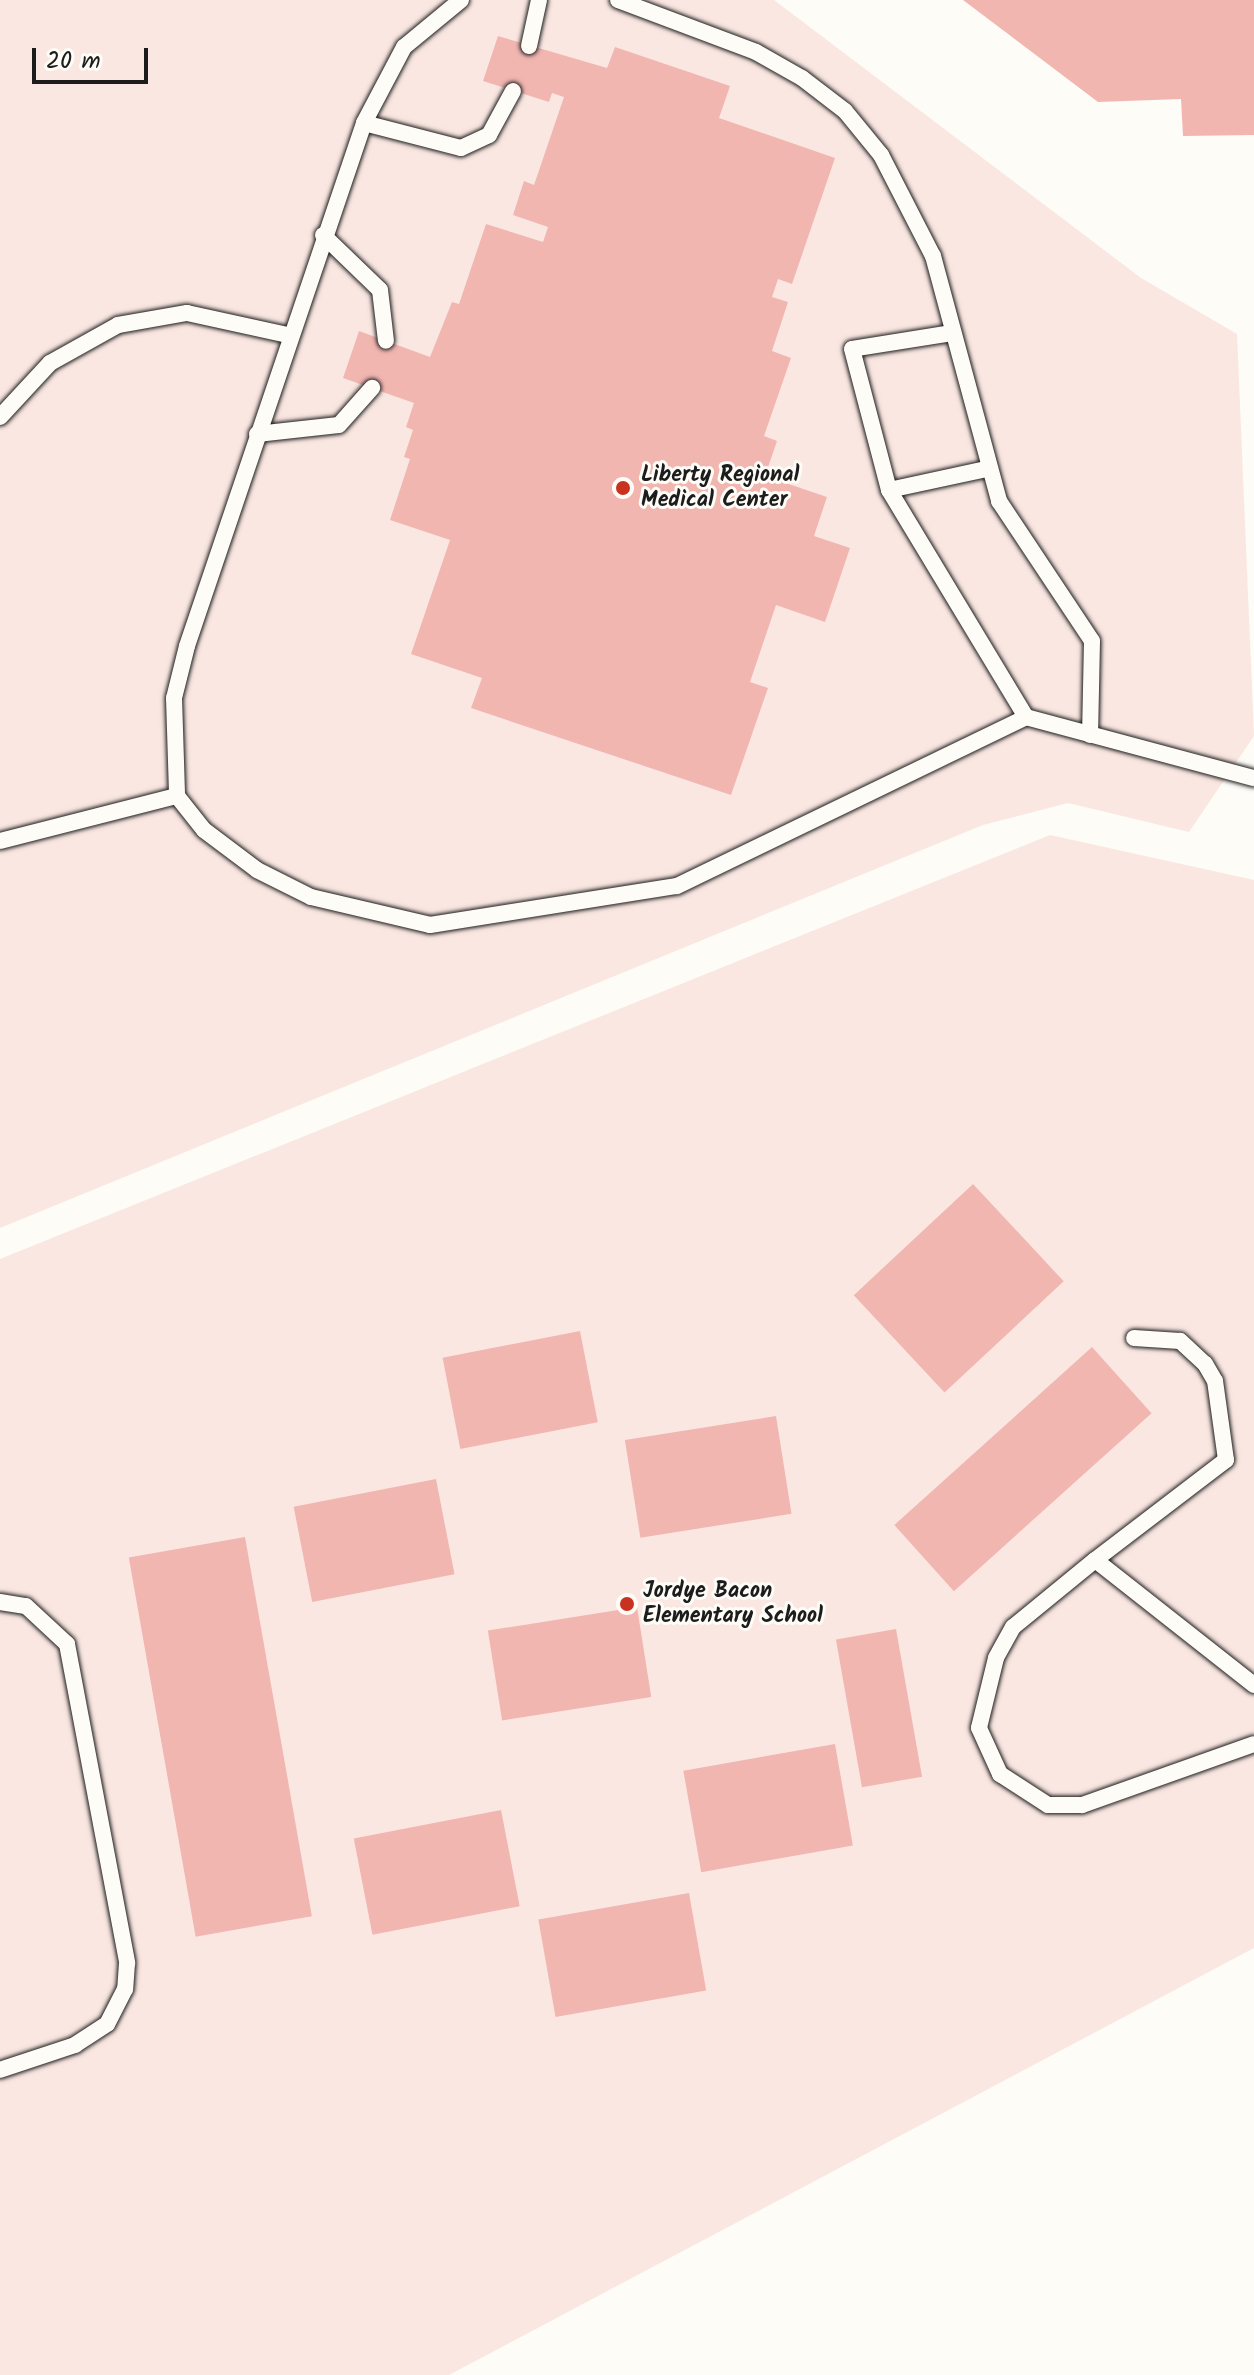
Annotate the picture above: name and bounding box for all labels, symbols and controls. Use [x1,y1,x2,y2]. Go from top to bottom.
scale bar [36,32,152,82]
text: 20 m [46,42,101,81]
place label: Liberty Regional Medical Center [641,462,799,514]
marker: Liberty Regional Medical Center [612,477,634,499]
place label: Jordye Bacon Elementary School [643,1578,823,1630]
marker: Jordye Bacon Elementary School [618,1595,636,1613]

